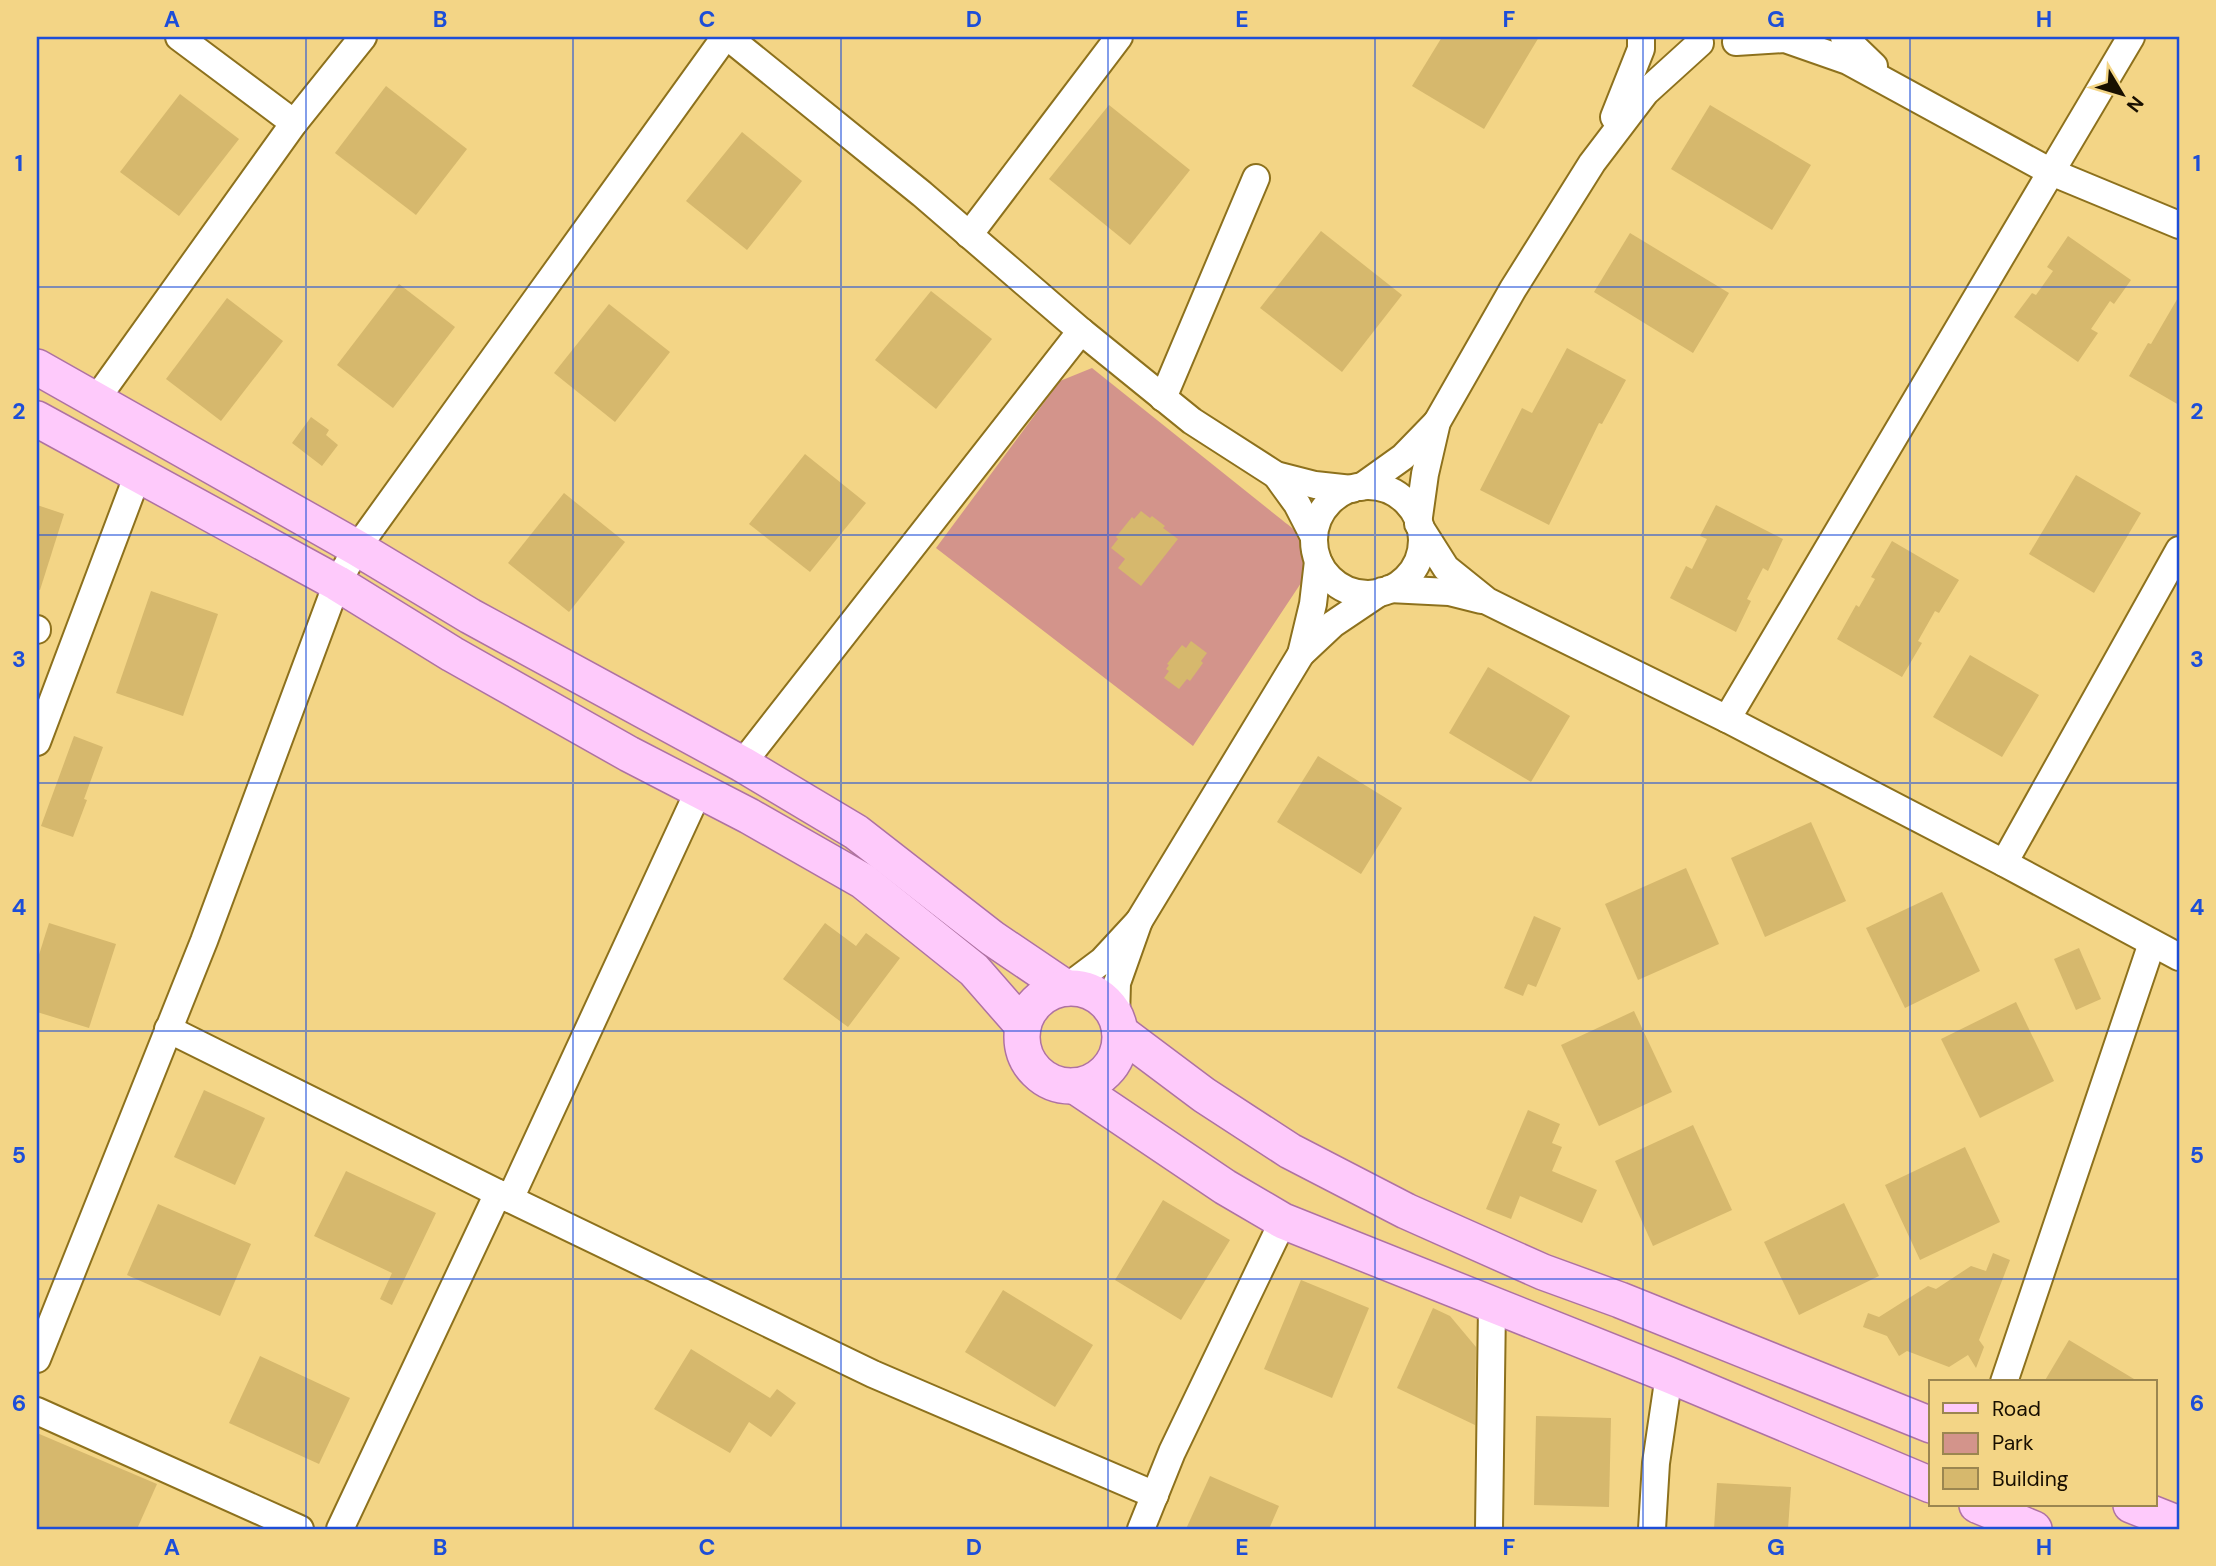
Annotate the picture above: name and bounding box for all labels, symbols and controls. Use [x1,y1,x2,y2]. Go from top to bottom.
text: A [164,4,180,34]
text: B [433,4,447,34]
text: C [699,4,715,34]
text: D [966,4,982,34]
text: E [1235,4,1249,34]
text: F [1503,4,1516,34]
text: G [1767,4,1785,34]
text: H [2036,4,2052,34]
north arrow [2086,60,2156,130]
text: N [2121,91,2149,117]
text: 1 [15,148,23,178]
text: 1 [2193,148,2201,178]
text: 2 [12,396,26,426]
text: 2 [2190,396,2204,426]
text: 3 [12,644,26,674]
text: 3 [2190,644,2204,674]
text: 4 [12,892,27,922]
text: 4 [2190,892,2205,922]
text: 5 [12,1140,26,1170]
text: 5 [2190,1140,2204,1170]
legend [1929,1380,2156,1506]
text: 6 [12,1388,26,1418]
text: 6 [2190,1388,2204,1418]
text: Road [1992,1395,2041,1423]
text: Park [1992,1429,2034,1457]
text: Building [1992,1465,2069,1493]
text: A [164,1532,180,1562]
text: B [433,1532,447,1562]
text: C [699,1532,715,1562]
text: D [966,1532,982,1562]
text: E [1235,1532,1249,1562]
text: F [1503,1532,1516,1562]
text: G [1767,1532,1785,1562]
text: H [2036,1532,2052,1562]

